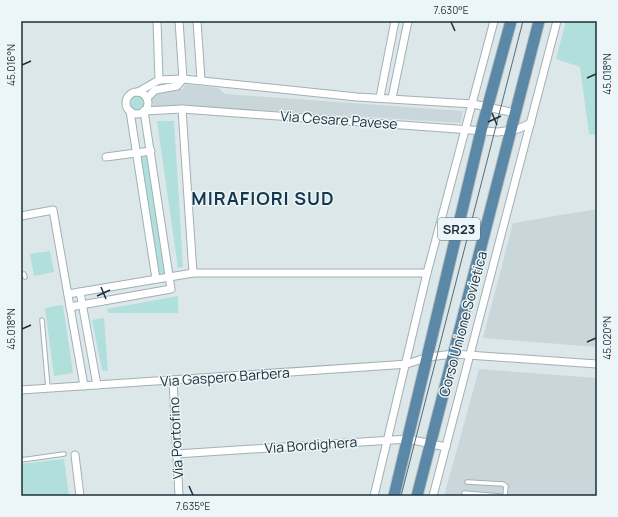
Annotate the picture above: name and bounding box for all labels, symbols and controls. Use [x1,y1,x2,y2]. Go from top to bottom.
text: 7.630°E [434,3,469,17]
text: 45.016°N [4,44,18,86]
text: 45.018°N [600,53,614,95]
street label: Via Cesare Pavese [280,106,398,133]
district label: MIRAFIORI SUD [191,186,335,210]
road number: SR23 [438,218,480,240]
street label: Corso Unione Sovietica [434,249,491,399]
text: 45.018°N [4,308,18,350]
text: 45.020°N [600,316,614,360]
street label: Via Gaspero Barbera [160,362,290,391]
street label: Via Portofino [164,396,187,480]
street label: Via Bordighera [264,432,358,457]
text: 7.635°E [176,499,211,513]

